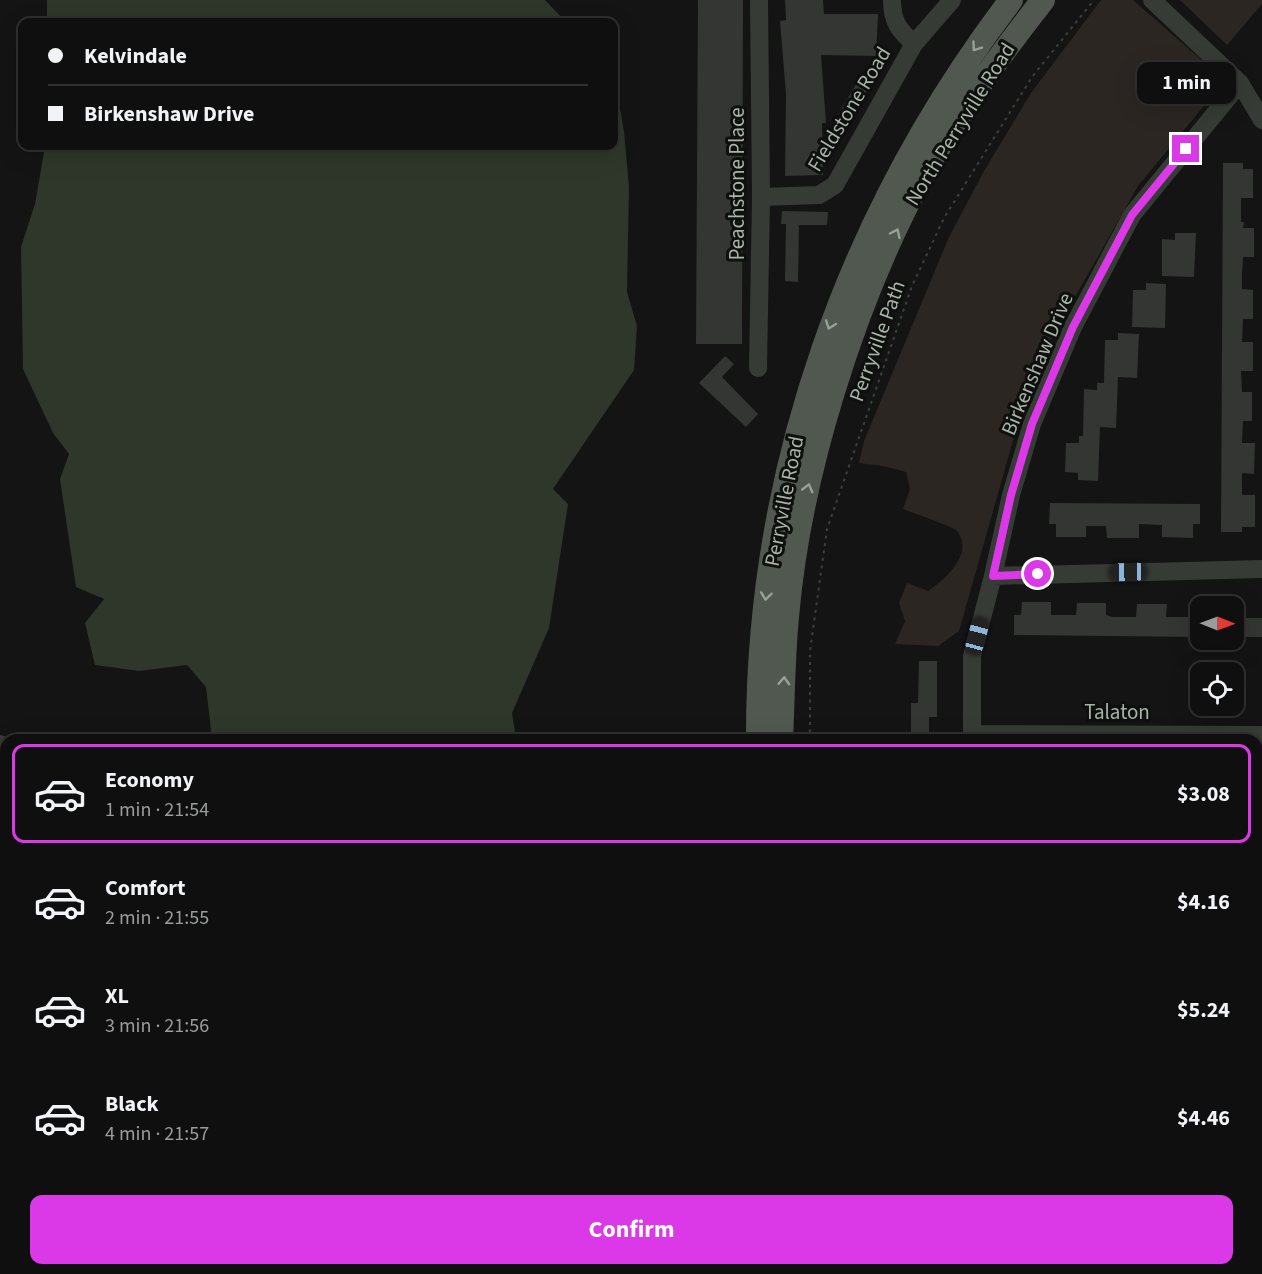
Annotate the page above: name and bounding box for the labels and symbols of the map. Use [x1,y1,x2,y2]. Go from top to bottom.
street label: North Perryville Road [898,37,1022,211]
one-way arrow [972,40,983,51]
street label: Fieldstone Road [800,41,898,177]
callout: 1 min [1136,62,1236,104]
street label: Peachstone Place [722,107,752,261]
route end [1172,135,1199,162]
one-way arrow [888,229,900,240]
street label: Perryville Path [841,276,913,406]
street label: Birkenshaw Drive [993,288,1081,440]
one-way arrow [825,319,837,330]
street label: Perryville Road [757,433,811,569]
one-way arrow [800,483,813,493]
route start [1024,560,1051,587]
car [1110,563,1146,581]
one-way arrow [761,592,773,601]
north arrow [1190,596,1244,650]
car [964,616,990,656]
one-way arrow [777,677,790,686]
street label: Talaton [1084,697,1150,727]

